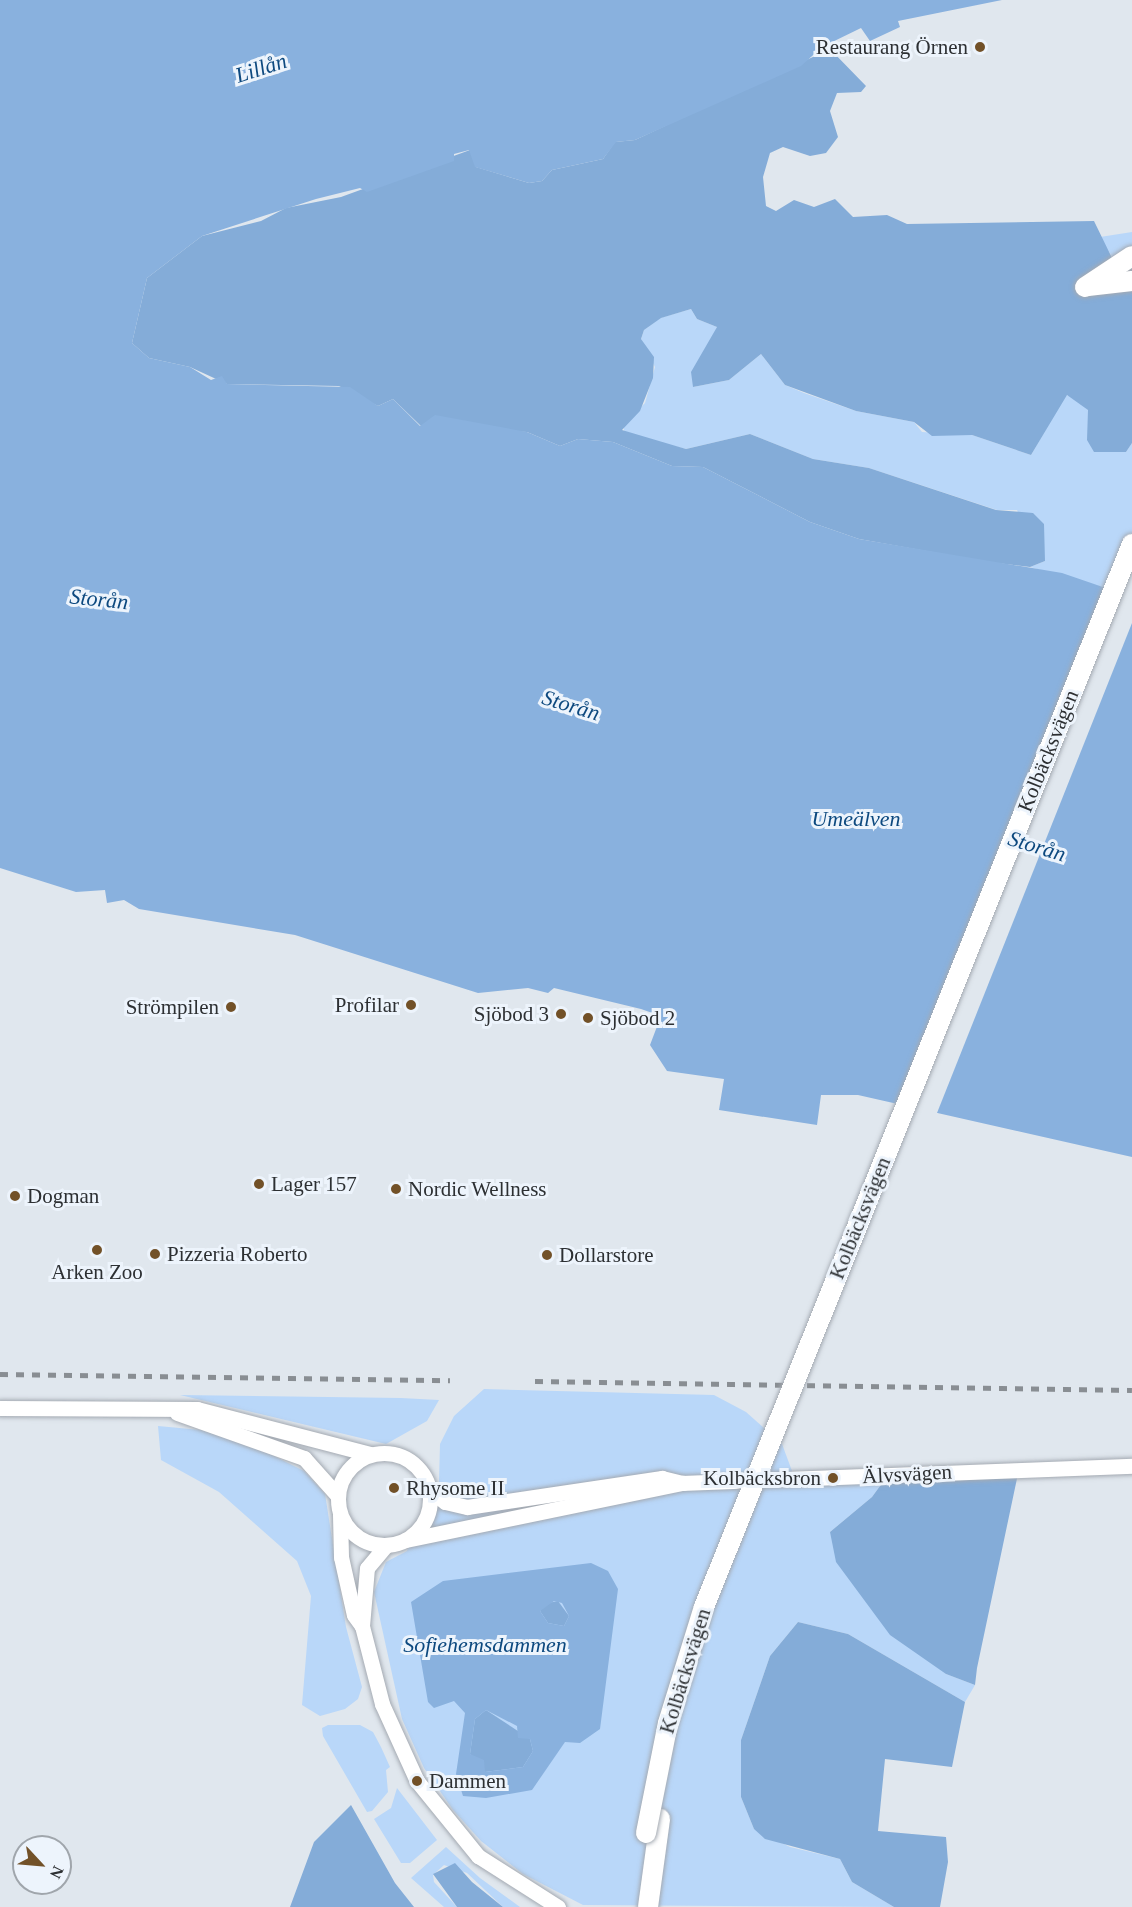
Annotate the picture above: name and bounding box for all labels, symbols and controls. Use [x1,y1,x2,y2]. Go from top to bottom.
place label: Restaurang Örnen [816,34,968,60]
marker: Restaurang Örnen [973,40,987,54]
water label: Lillån [232,47,290,89]
water label: Storån [68,583,130,615]
water label: Storån [539,684,603,726]
street label: Kolbäcksvägen [1012,686,1084,816]
water label: Umeälven [811,806,901,832]
water label: Storån [1005,825,1069,867]
place label: Profilar [335,992,399,1018]
place label: Strömpilen [126,994,219,1020]
marker: Profilar [404,998,418,1012]
marker: Strömpilen [224,1000,238,1014]
place label: Sjöbod 3 [474,1001,549,1027]
place label: Sjöbod 2 [600,1005,675,1031]
marker: Sjöbod 3 [554,1007,568,1021]
marker: Sjöbod 2 [581,1011,595,1025]
street label: Kolbäcksvägen [824,1153,896,1283]
place label: Lager 157 [271,1171,357,1197]
place label: Nordic Wellness [408,1176,547,1202]
marker: Lager 157 [252,1177,266,1191]
marker: Nordic Wellness [389,1182,403,1196]
place label: Dogman [27,1183,99,1209]
marker: Dogman [8,1189,22,1203]
place label: Pizzeria Roberto [167,1241,308,1267]
place label: Dollarstore [559,1242,653,1268]
marker: Arken Zoo [90,1243,104,1257]
marker: Pizzeria Roberto [148,1247,162,1261]
marker: Dollarstore [540,1248,554,1262]
place label: Arken Zoo [51,1259,143,1285]
street label: Älvsvägen [861,1459,953,1489]
place label: Kolbäcksbron [703,1465,821,1491]
marker: Kolbäcksbron [826,1471,840,1485]
place label: Rhysome II [406,1475,505,1501]
marker: Rhysome II [387,1481,401,1495]
street label: Kolbäcksvägen [654,1605,716,1737]
water label: Sofiehemsdammen [403,1632,567,1658]
place label: Dammen [429,1768,506,1794]
marker: Dammen [410,1774,424,1788]
north arrow [12,1835,72,1895]
text: N [47,1863,67,1881]

